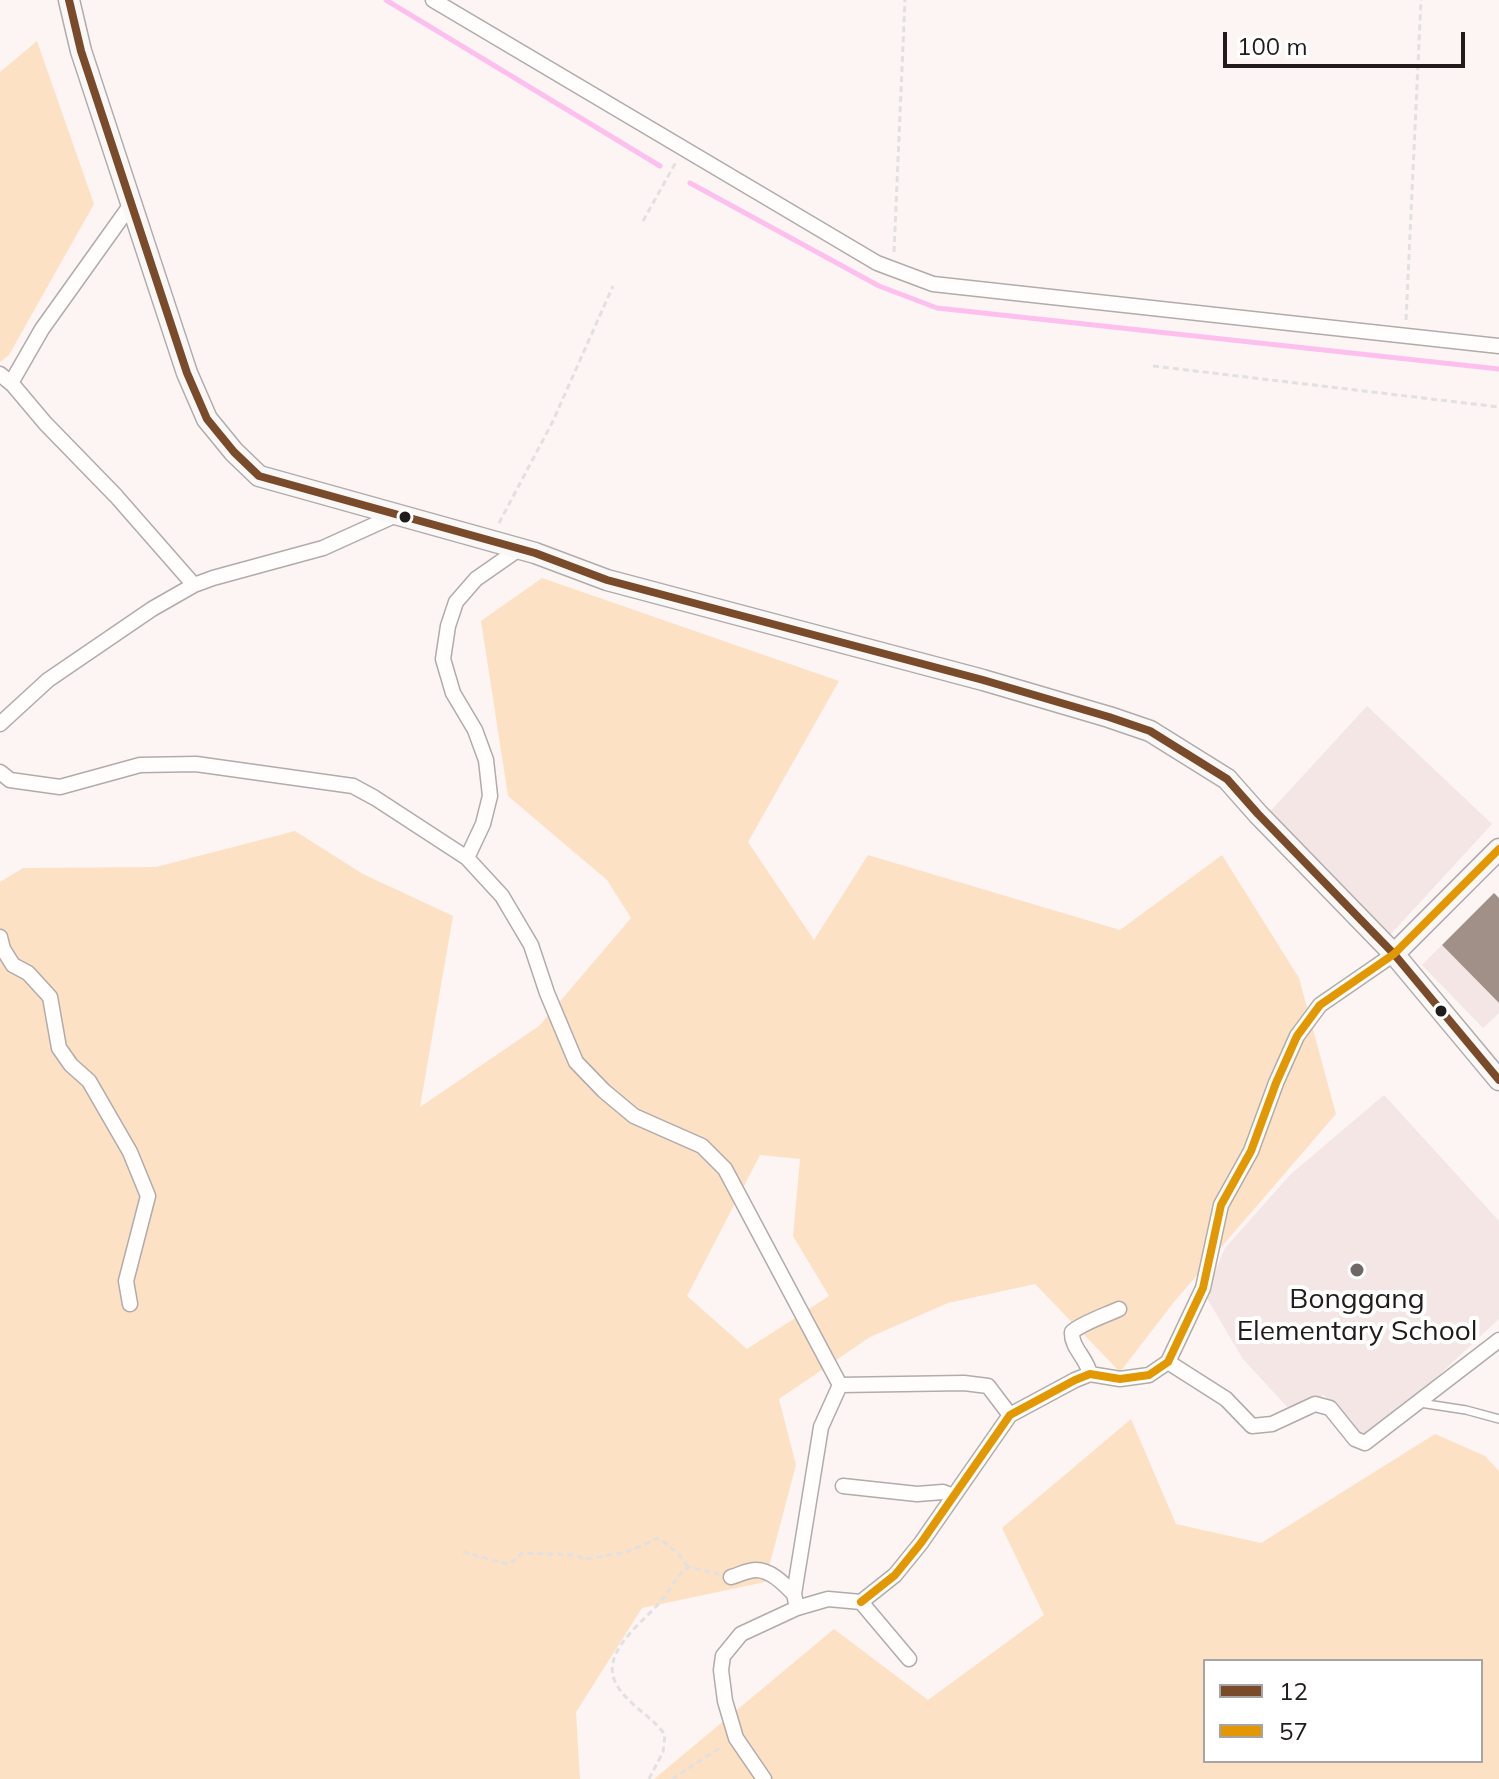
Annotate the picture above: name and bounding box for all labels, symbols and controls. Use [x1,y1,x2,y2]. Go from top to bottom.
scale bar [1227,16,1469,66]
text: 100 m [1237,31,1308,61]
unlabelled marker [397,509,413,525]
unlabelled marker [1433,1003,1449,1019]
marker: Bonggang Elementary School [1348,1261,1366,1279]
place label: Bonggang Elementary School [1237,1283,1477,1349]
legend [1203,1659,1483,1763]
text: 12 [1279,1676,1308,1706]
text: 57 [1279,1716,1308,1746]

